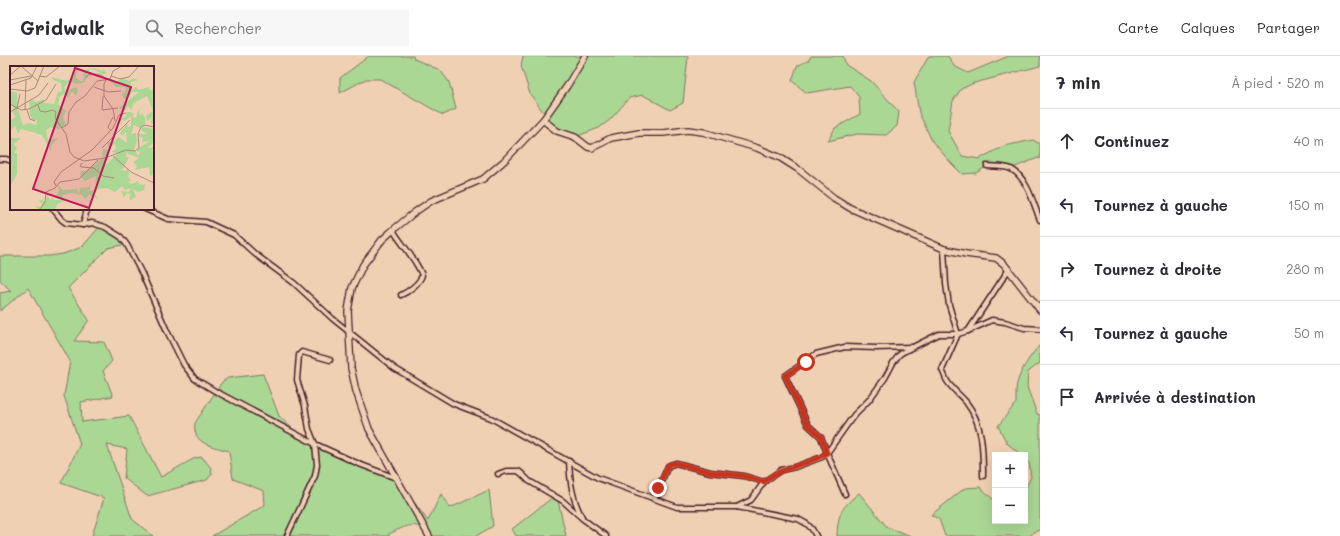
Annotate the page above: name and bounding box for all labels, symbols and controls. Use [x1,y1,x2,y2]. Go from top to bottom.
search box [129,10,409,46]
text: Gridwalk [20,15,105,40]
icon: search [143,17,165,39]
text: Rechercher [175,18,262,38]
text: Carte [1118,18,1159,37]
text: Calques [1181,18,1235,37]
text: Partager [1257,18,1320,37]
inset map [10,66,154,210]
text: 7 min [1056,71,1101,93]
text: À pied · 520 m [1231,74,1324,91]
icon: ahead [1056,130,1078,152]
text: Continuez [1094,131,1169,151]
text: 40 m [1294,132,1324,149]
icon: left [1056,194,1078,216]
text: Tournez à gauche [1094,195,1228,215]
text: 150 m [1288,196,1324,213]
icon: right [1056,258,1078,280]
text: Tournez à droite [1094,259,1222,279]
text: 280 m [1286,260,1324,277]
icon: left [1056,322,1078,344]
text: Tournez à gauche [1094,323,1228,343]
text: 50 m [1294,324,1324,341]
route start [797,353,815,371]
icon: arrive [1056,386,1078,408]
text: Arrivée à destination [1094,387,1256,407]
map controls [992,452,1028,524]
button: + [992,452,1028,488]
route end [649,479,667,497]
button: − [992,488,1028,524]

